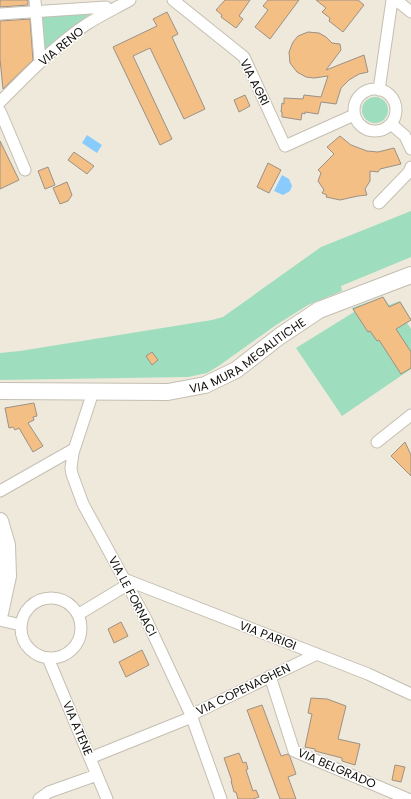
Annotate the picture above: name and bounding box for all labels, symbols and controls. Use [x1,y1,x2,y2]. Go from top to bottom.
street label: VIA RENO [35,23,87,69]
street label: VIA AGRI [236,56,274,108]
street label: VIA MURA MEGALITICHE [188,313,309,396]
street label: VIA LE FORNACI [105,553,161,639]
street label: VIA PARIGI [237,616,299,654]
street label: VIA COPENAGHEN [193,659,293,719]
street label: VIA ATENE [59,698,97,758]
street label: VIA BELGRADO [295,744,379,792]

